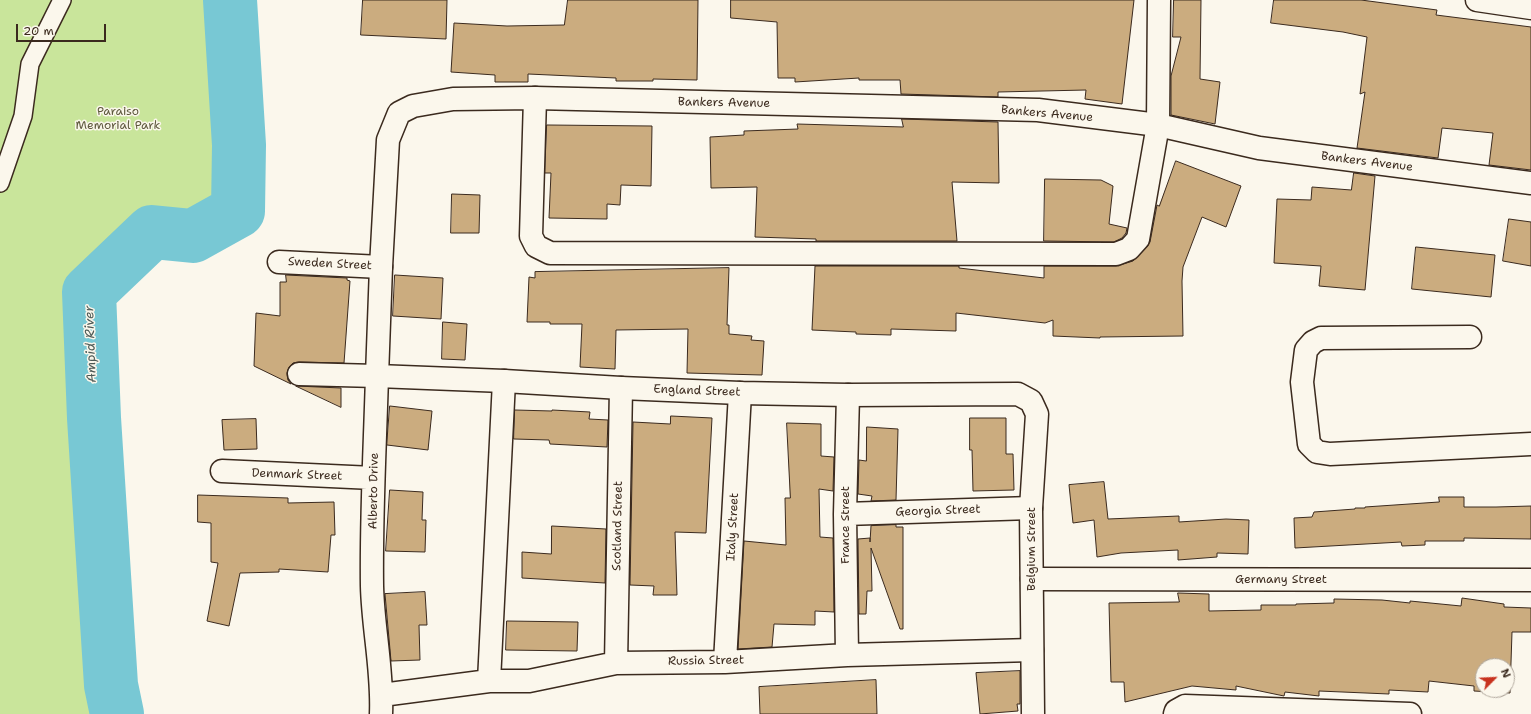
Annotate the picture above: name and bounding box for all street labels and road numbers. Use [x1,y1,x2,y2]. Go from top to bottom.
street label: Bankers Avenue [678,95,770,111]
street label: Bankers Avenue [1000,103,1094,125]
street label: Bankers Avenue [1320,149,1414,175]
street label: Sweden Street [288,255,372,273]
street label: England Street [653,382,741,400]
street label: Alberto Drive [366,452,382,530]
street label: Denmark Street [251,466,343,484]
street label: Scotland Street [610,481,626,571]
street label: France Street [839,486,853,564]
street label: Italy Street [724,492,742,562]
street label: Georgia Street [895,502,981,520]
street label: Belgium Street [1025,507,1039,591]
street label: Germany Street [1235,573,1327,587]
street label: Russia Street [668,653,744,669]

